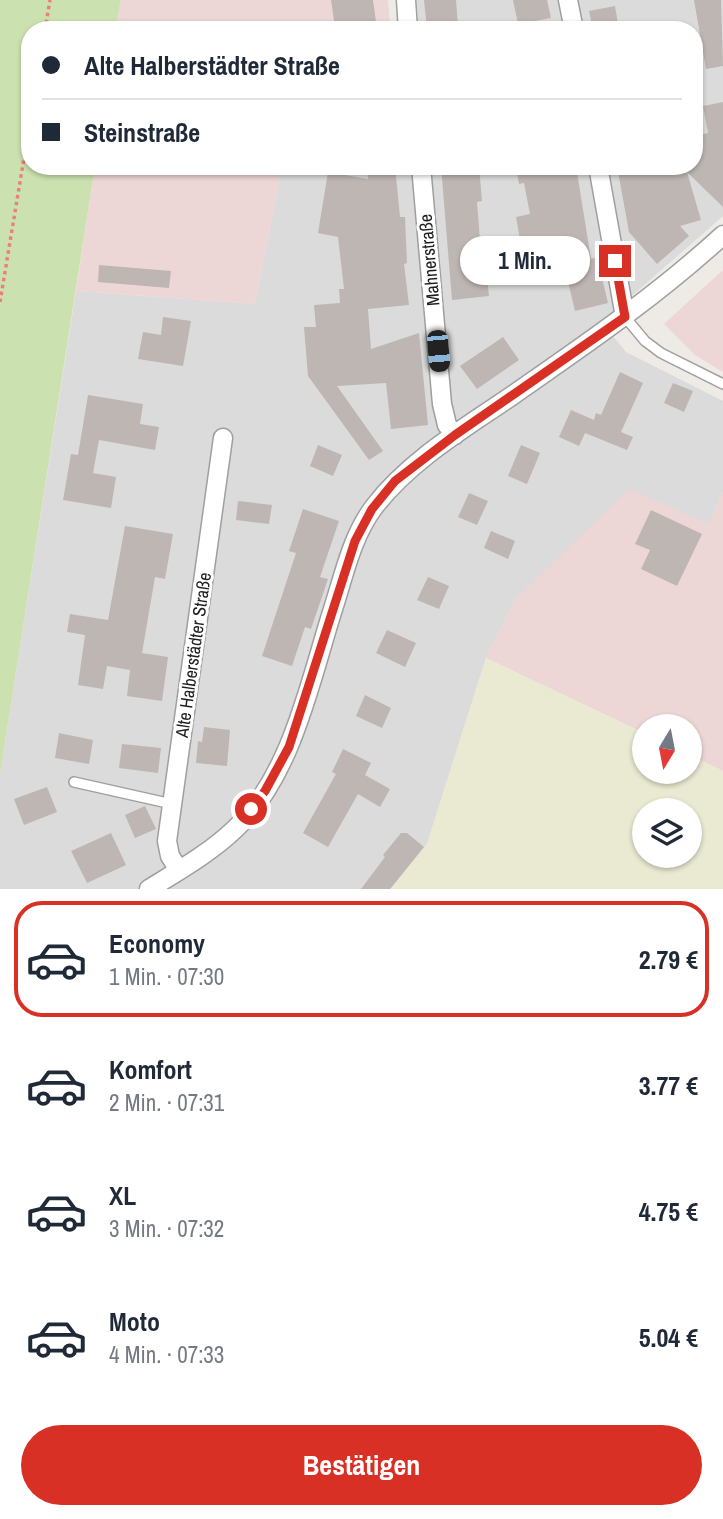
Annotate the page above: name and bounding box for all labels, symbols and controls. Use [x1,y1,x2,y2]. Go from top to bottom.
text: Alte Halberstädter Straße [84,48,340,83]
text: Steinstraße [84,115,200,150]
street label: Mahnerstraße [413,213,445,307]
callout: 1 Min. [461,236,590,286]
text: 1 Min. [498,245,552,276]
route end [599,245,631,277]
car [426,329,451,373]
street label: Alte Halberstädter Straße [169,571,217,740]
north arrow [632,714,702,784]
map controls [632,714,702,868]
route start [235,793,267,825]
button: layers [632,798,702,868]
text: Economy [109,926,205,961]
icon: car [25,928,88,991]
text: 2.79 € [639,942,698,977]
text: 1 Min. · 07:30 [109,961,224,992]
text: Komfort [109,1052,192,1087]
icon: car [25,1054,88,1117]
text: 3.77 € [639,1068,698,1103]
text: 2 Min. · 07:31 [109,1087,224,1118]
text: XL [109,1178,136,1213]
icon: car [25,1180,88,1243]
text: 4.75 € [639,1194,698,1229]
text: 3 Min. · 07:32 [109,1213,224,1244]
text: Moto [109,1304,160,1339]
icon: car [25,1306,88,1369]
text: 5.04 € [639,1320,698,1355]
text: 4 Min. · 07:33 [109,1339,224,1370]
button: Bestätigen [21,1425,702,1505]

